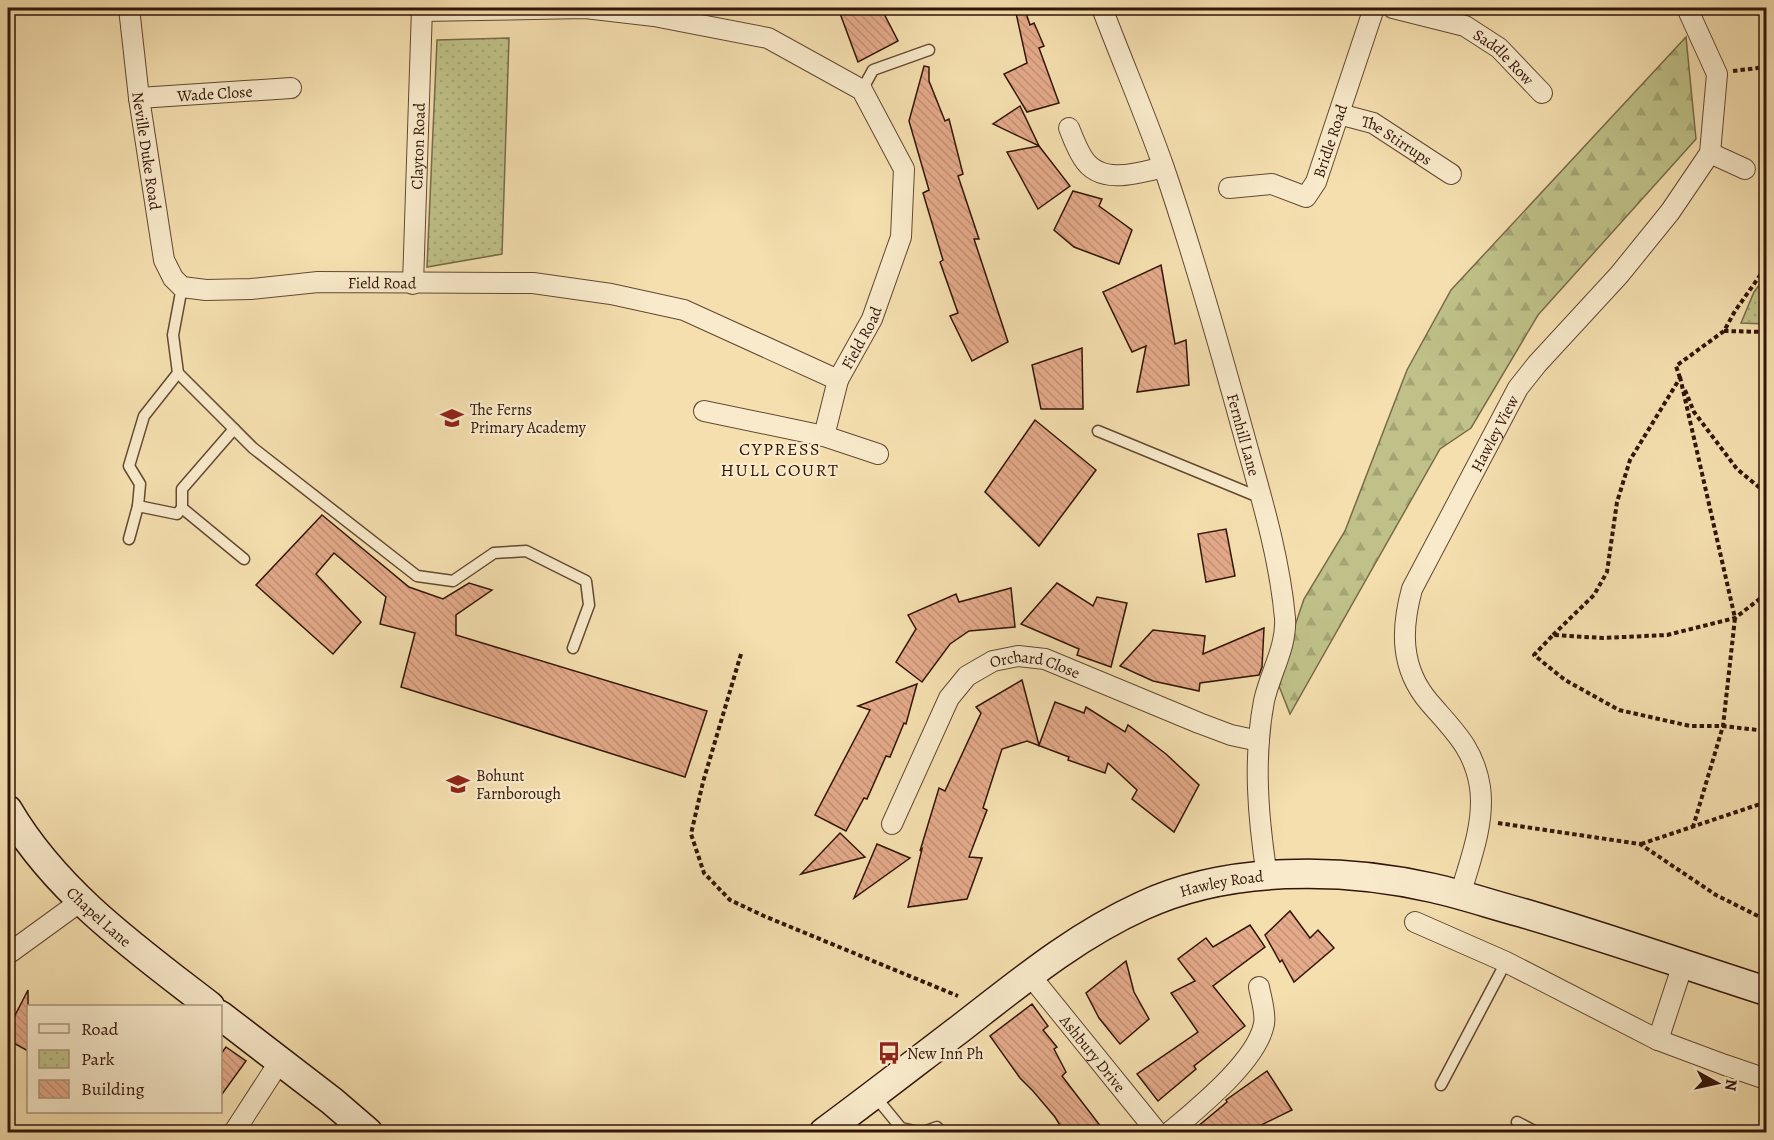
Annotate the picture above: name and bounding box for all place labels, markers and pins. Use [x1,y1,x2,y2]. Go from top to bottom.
place label: The Ferns Primary Academy [470,399,587,439]
school or university icon: The Ferns Primary Academy [439,405,465,431]
place label: Bohunt Farnborough [476,765,562,805]
school or university icon: Bohunt Farnborough [445,771,471,797]
bus stop icon: New Inn Ph [876,1040,902,1066]
place label: New Inn Ph [907,1043,984,1065]

